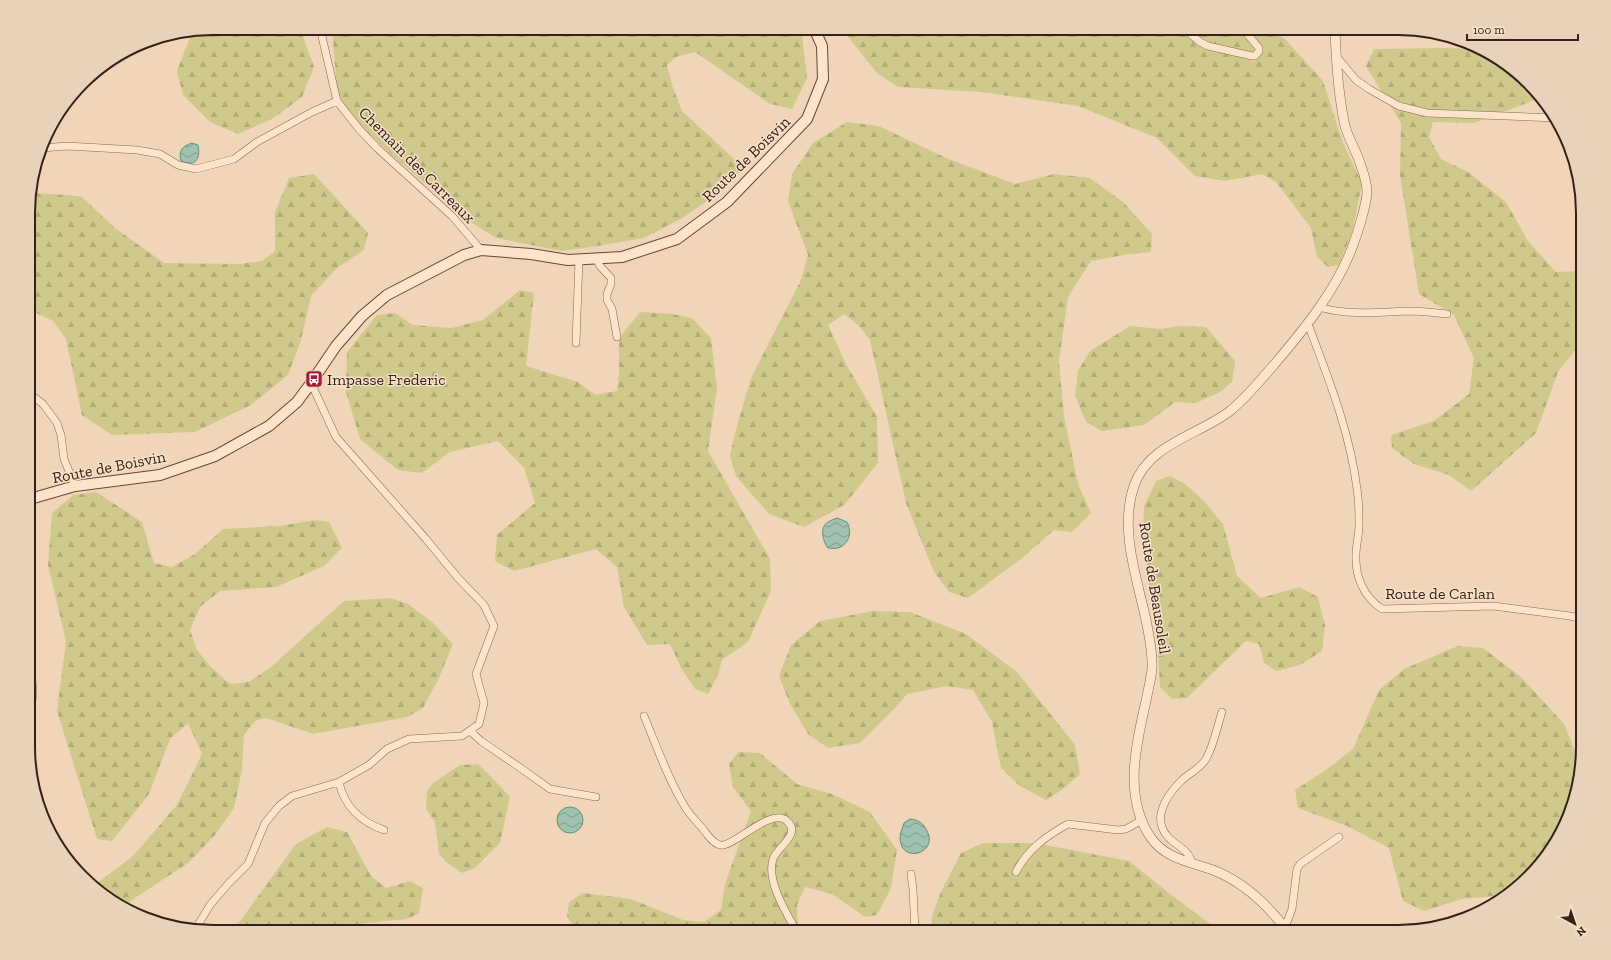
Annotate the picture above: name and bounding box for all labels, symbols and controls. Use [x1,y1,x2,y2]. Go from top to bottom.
scale bar [1467,16,1578,42]
text: 100 m [1473,23,1505,37]
street label: Chemain des Carreaux [355,103,479,227]
street label: Route de Boisvin [698,112,795,206]
bus stop icon: Impasse Frederic [304,369,324,389]
place label: Impasse Frederic [327,370,446,389]
street label: Route de Boisvin [51,447,168,487]
street label: Route de Beausoleil [1135,521,1175,655]
street label: Route de Carlan [1385,584,1496,603]
north arrow [1555,904,1595,944]
text: N [1573,924,1588,939]

